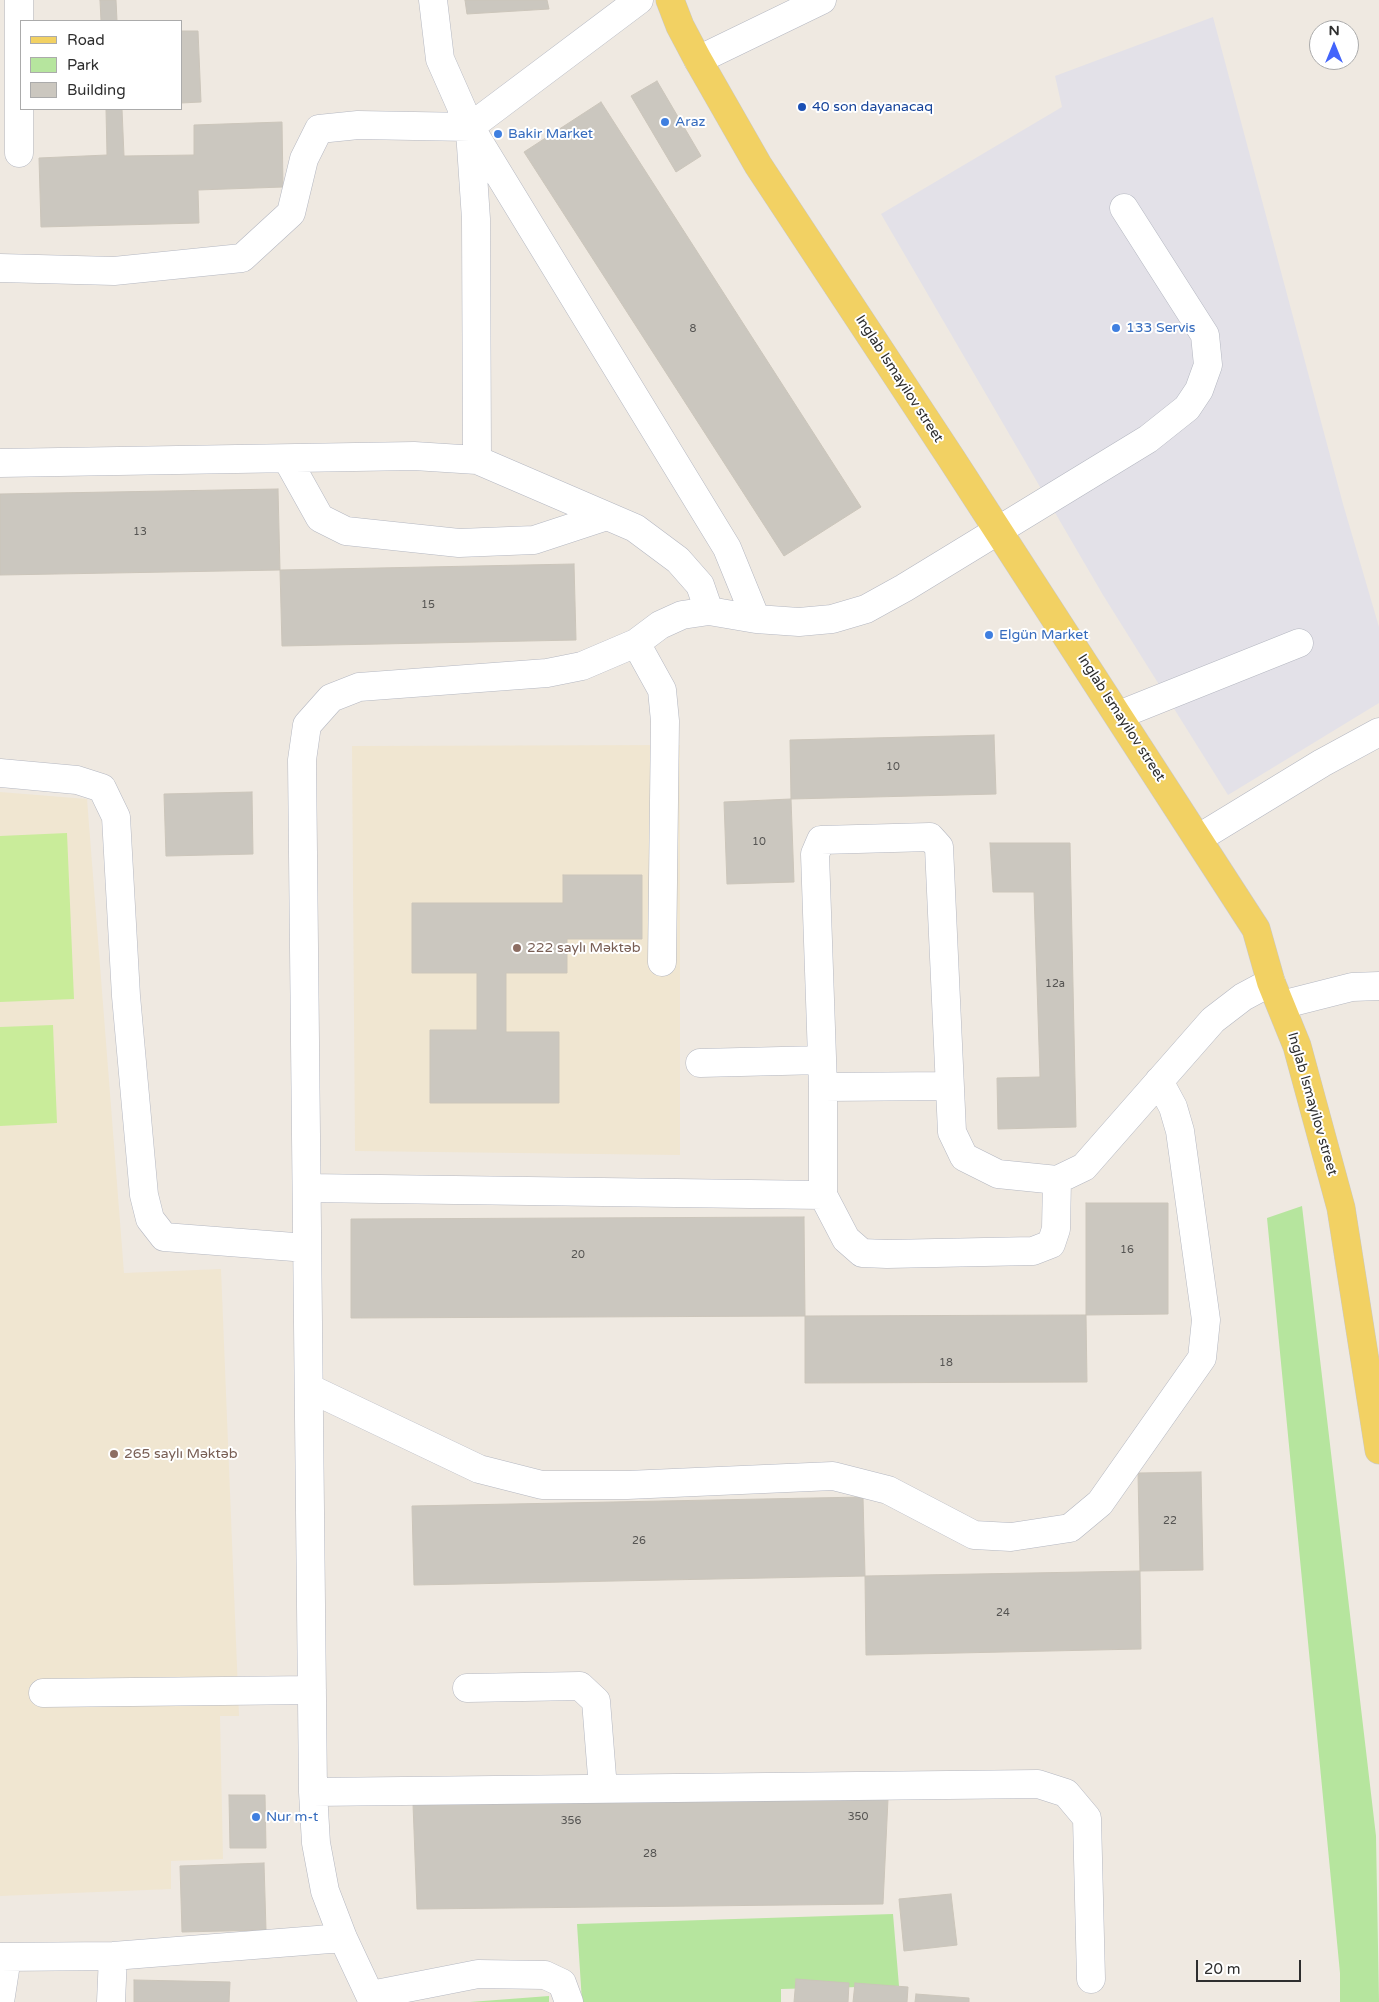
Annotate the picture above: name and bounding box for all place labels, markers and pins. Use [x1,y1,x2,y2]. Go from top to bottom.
place label: 40 son dayanacaq [812,99,933,115]
marker: 40 son dayanacaq [796,101,808,113]
place label: Araz [675,114,706,130]
marker: Araz [659,116,671,128]
place label: Bakir Market [508,126,593,142]
marker: Bakir Market [492,128,504,140]
place label: 133 Servis [1126,320,1196,336]
marker: 133 Servis [1110,322,1122,334]
place label: Elgün Market [999,627,1088,643]
marker: Elgün Market [983,629,995,641]
place label: 222 saylı Məktəb [527,940,640,956]
marker: 222 saylı Məktəb [511,942,523,954]
place label: 265 saylı Məktəb [124,1446,237,1462]
marker: 265 saylı Məktəb [108,1448,120,1460]
place label: Nur m-t [266,1809,318,1825]
marker: Nur m-t [250,1811,262,1823]

